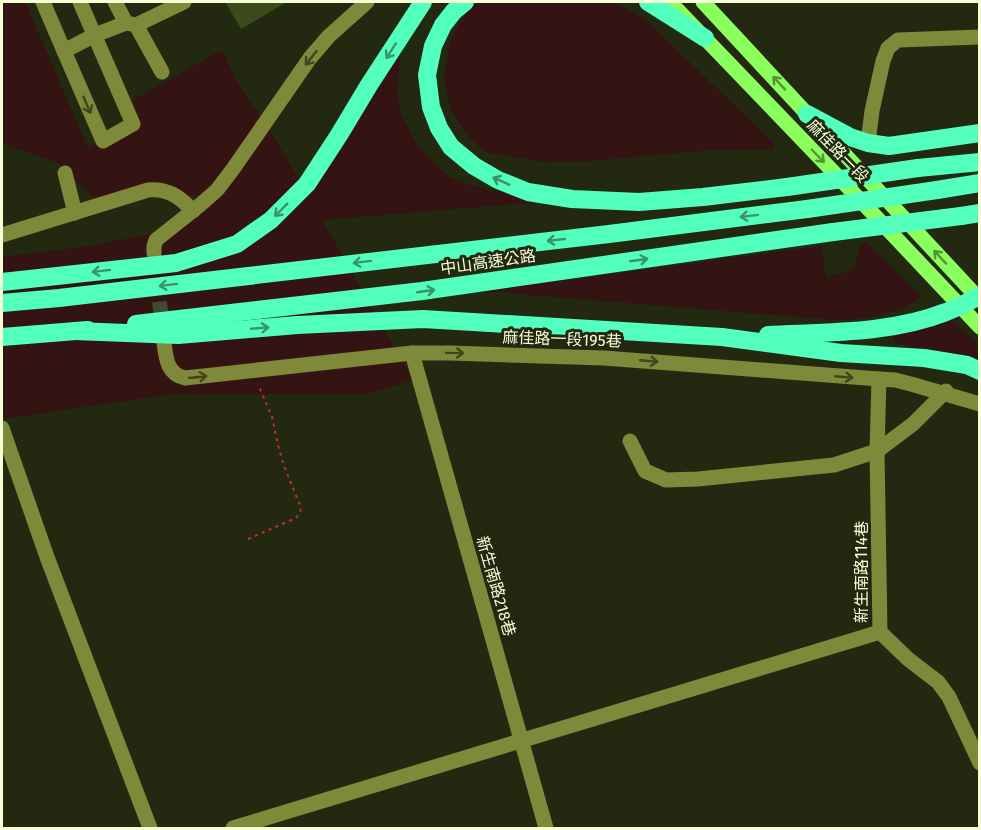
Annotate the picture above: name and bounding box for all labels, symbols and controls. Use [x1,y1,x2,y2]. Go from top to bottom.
one-way arrow [385,42,398,59]
one-way arrow [304,49,317,65]
one-way arrow [771,76,786,91]
one-way arrow [82,95,93,113]
street label: 麻佳路一段 [803,116,873,186]
one-way arrow [811,148,825,163]
one-way arrow [493,175,511,186]
one-way arrow [274,203,289,218]
one-way arrow [740,211,760,222]
one-way arrow [546,235,566,246]
street label: 中山高速公路 [439,246,537,278]
one-way arrow [933,250,947,265]
one-way arrow [629,254,649,265]
one-way arrow [353,257,373,268]
one-way arrow [91,266,111,277]
one-way arrow [159,280,179,291]
one-way arrow [415,285,435,296]
one-way arrow [249,322,269,333]
street label: 麻佳路一段195巷 [502,327,622,351]
one-way arrow [444,347,464,359]
one-way arrow [639,356,659,367]
one-way arrow [188,371,207,382]
one-way arrow [833,372,853,383]
street label: 新生南路114巷 [852,521,871,623]
street label: 新生南路218巷 [473,534,519,638]

